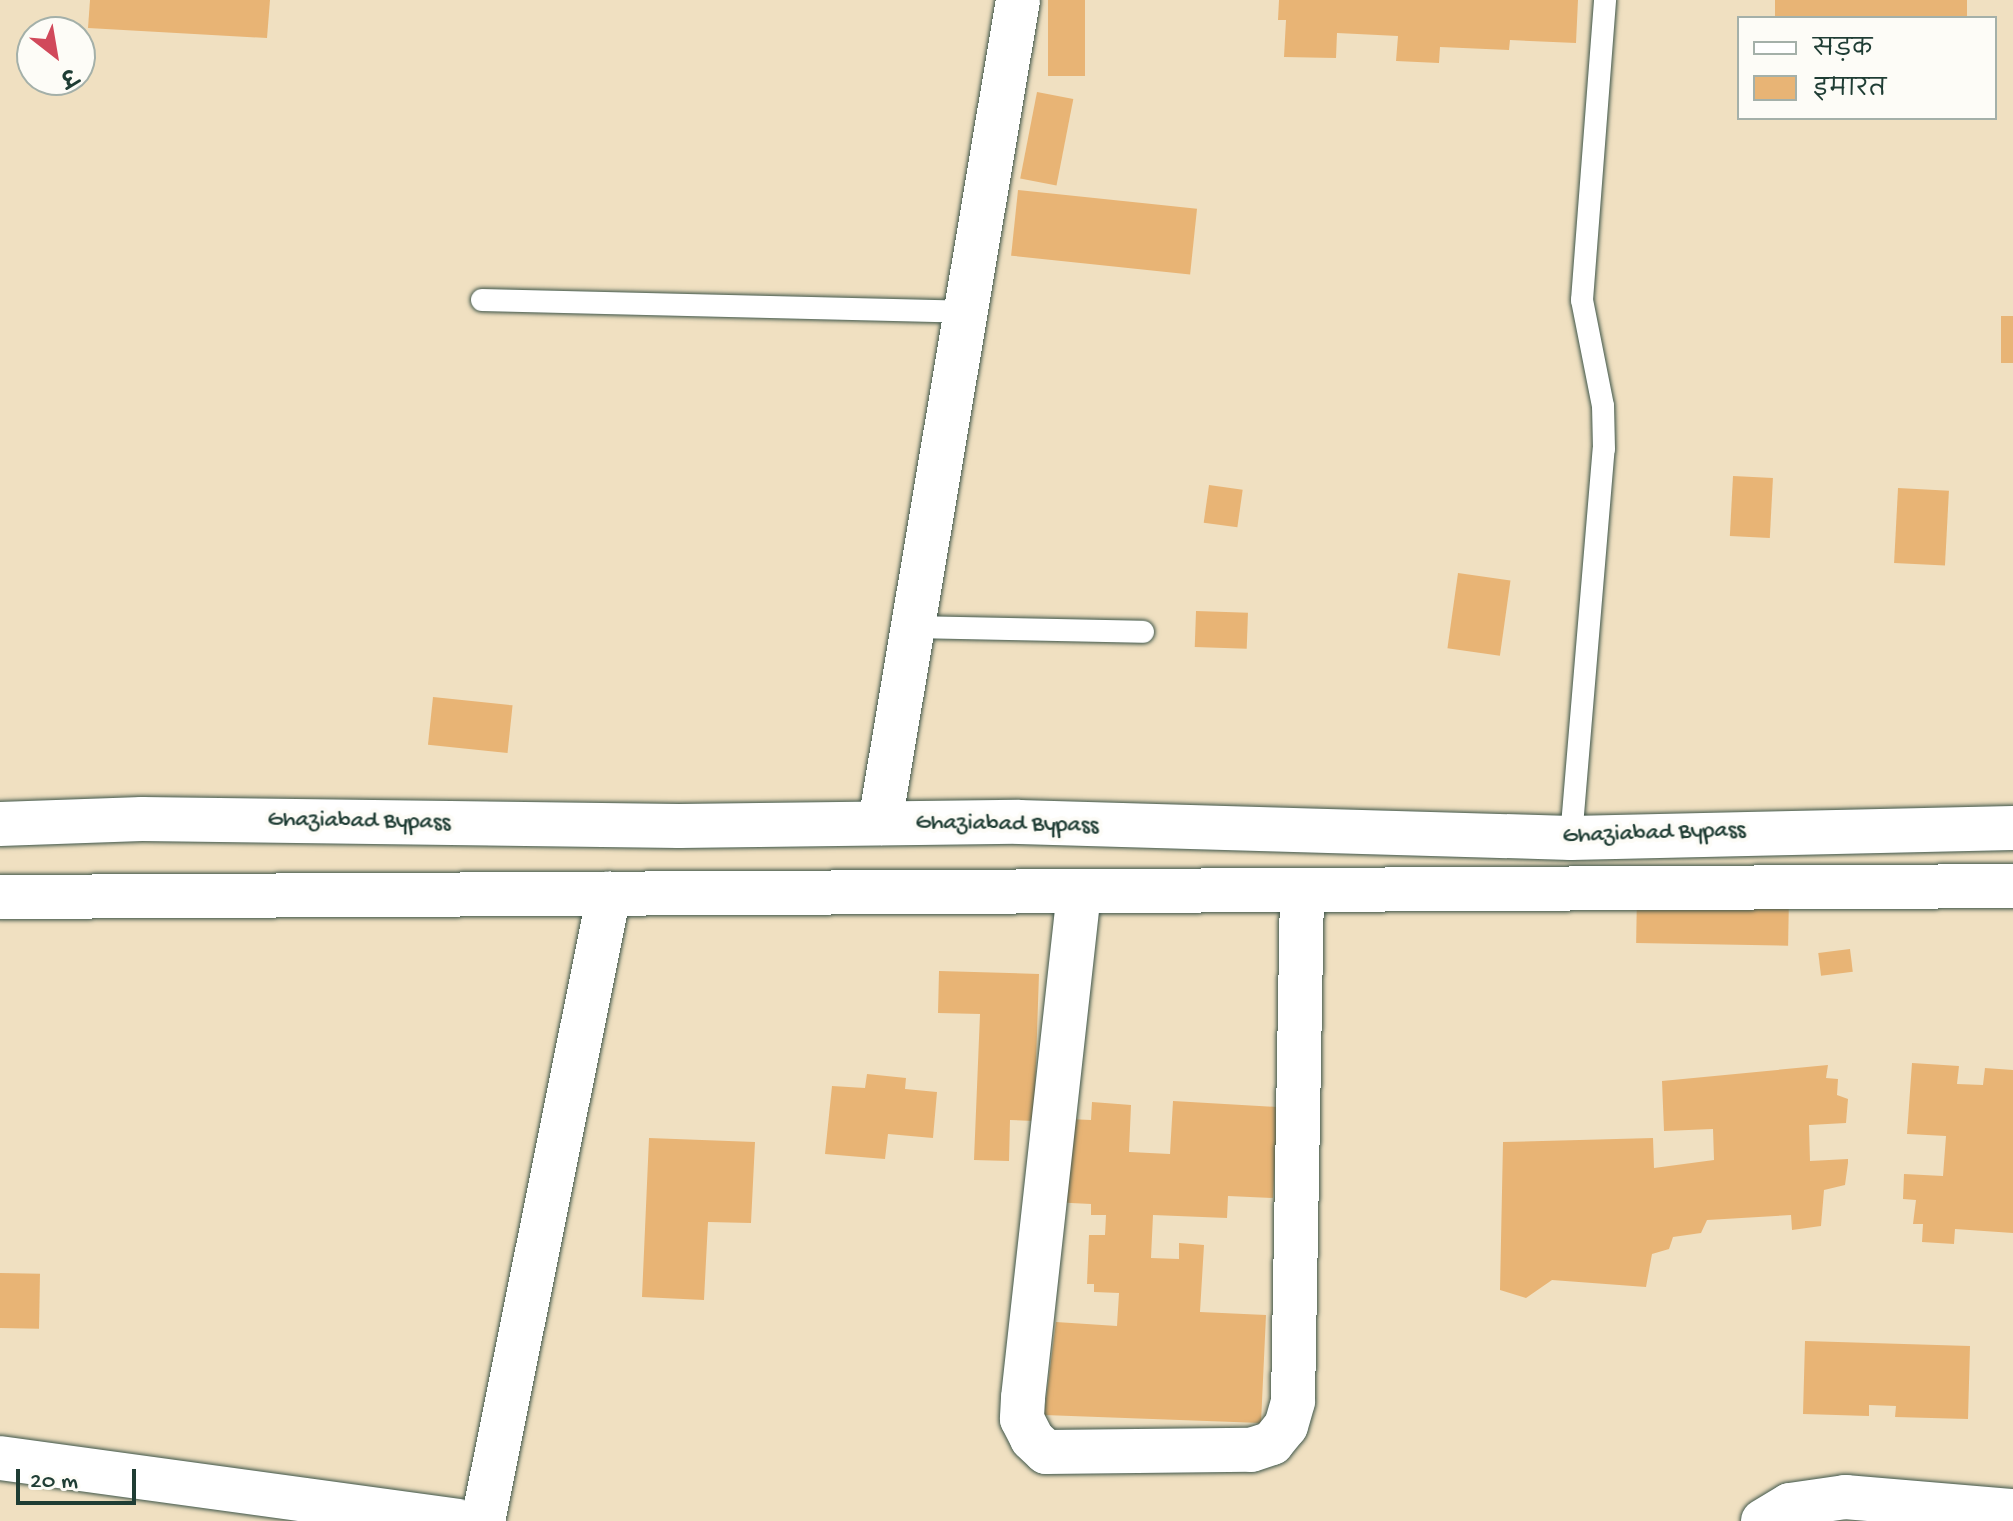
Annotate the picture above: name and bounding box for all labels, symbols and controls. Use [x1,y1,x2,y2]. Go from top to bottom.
north arrow [16,16,96,96]
legend [1737,16,1997,120]
text: सड़क [1813,36,1872,65]
text: उ [54,60,80,90]
text: इमारत [1813,76,1886,105]
street label: Ghaziabad Bypass [267,806,451,838]
street label: Ghaziabad Bypass [915,809,1099,841]
street label: Ghaziabad Bypass [1562,816,1746,852]
scale bar [20,1453,140,1503]
text: 20 m [30,1468,78,1497]

